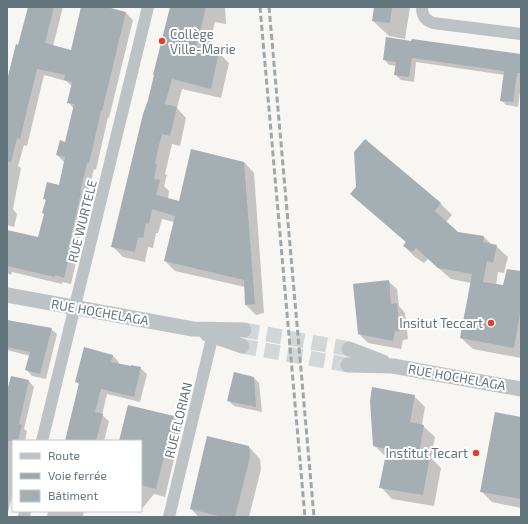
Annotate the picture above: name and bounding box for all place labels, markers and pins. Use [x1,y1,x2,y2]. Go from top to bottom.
place label: Collège Ville-Marie [170,26,236,57]
marker: Collège Ville-Marie [157,36,167,46]
place label: Insitut Teccart [399,315,483,331]
marker: Insitut Teccart [486,318,496,328]
place label: Institut Tecart [386,445,468,461]
marker: Institut Tecart [471,448,481,458]

